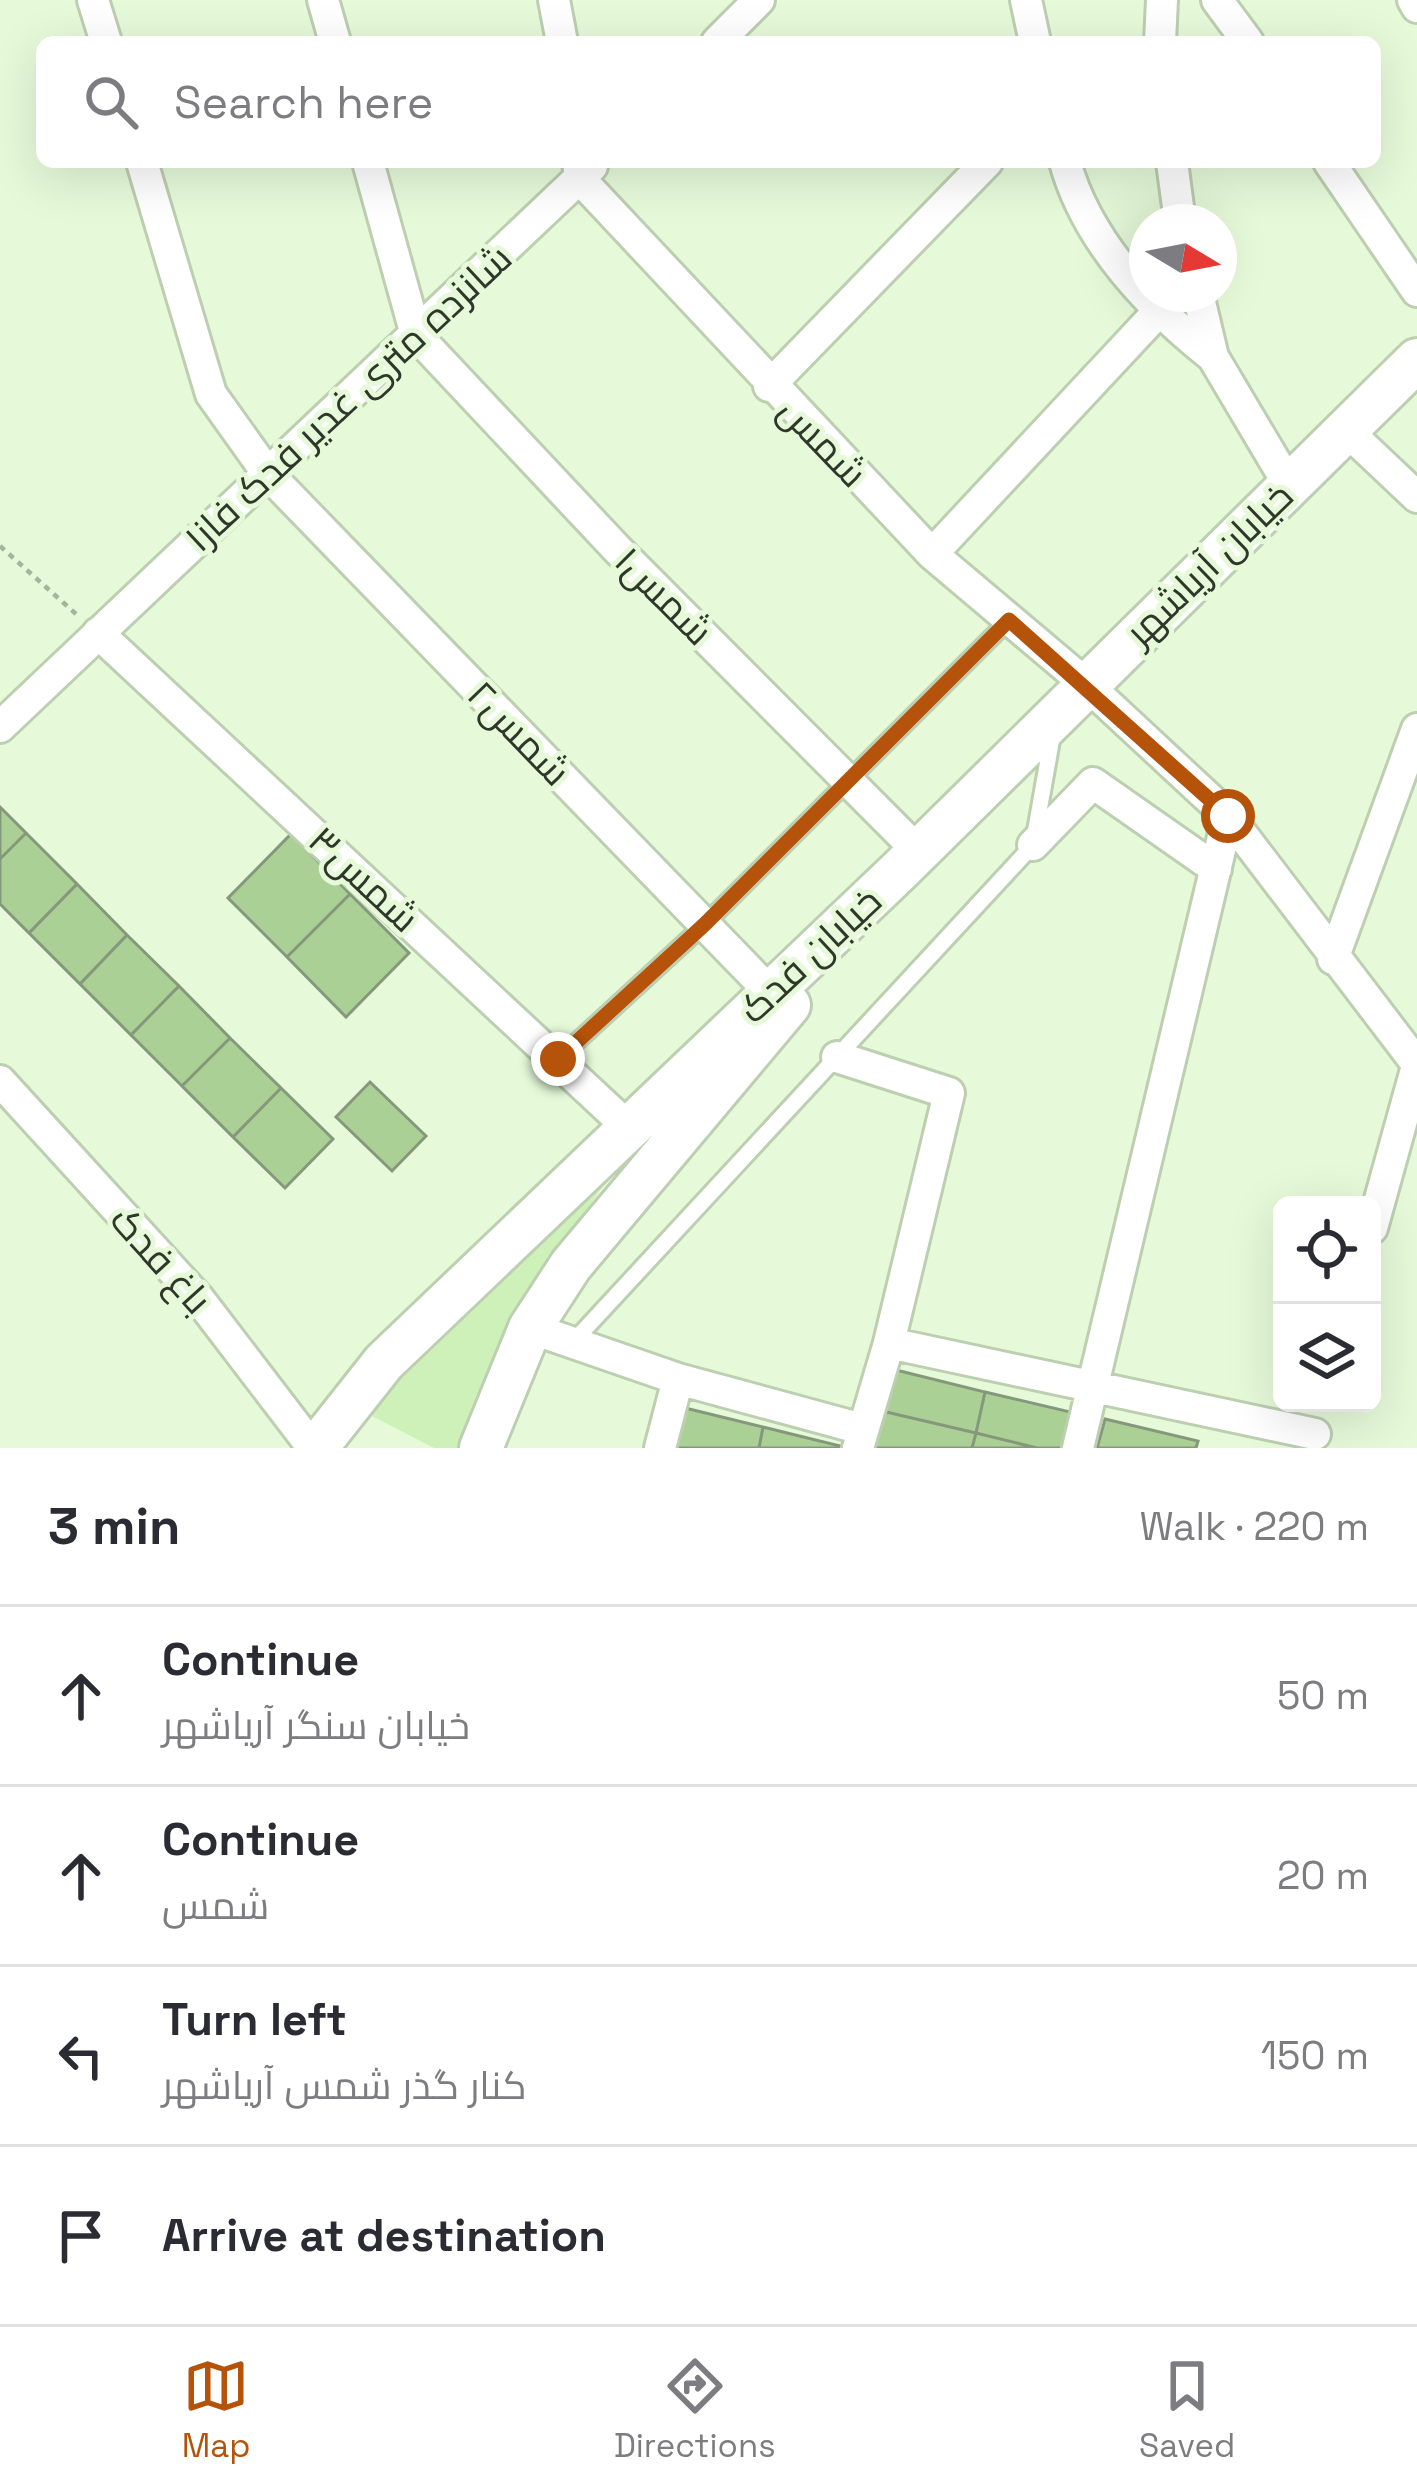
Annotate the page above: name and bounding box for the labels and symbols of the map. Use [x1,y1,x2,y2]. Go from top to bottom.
north arrow [1129,204,1237,312]
street label: شانزده متری غدیر فدک فاز۱ [174,234,522,562]
street label: شمس [768,386,878,498]
street label: خیابان آریاشهر [1113,472,1303,658]
street label: شمس۱ [605,537,723,655]
street label: شمس۲ [457,670,581,796]
route start [1201,789,1255,843]
street label: شمس۳ [298,816,430,942]
street label: خیابان فدک [728,877,892,1033]
route end [531,1032,585,1086]
street label: باغ فدک [98,1196,222,1326]

